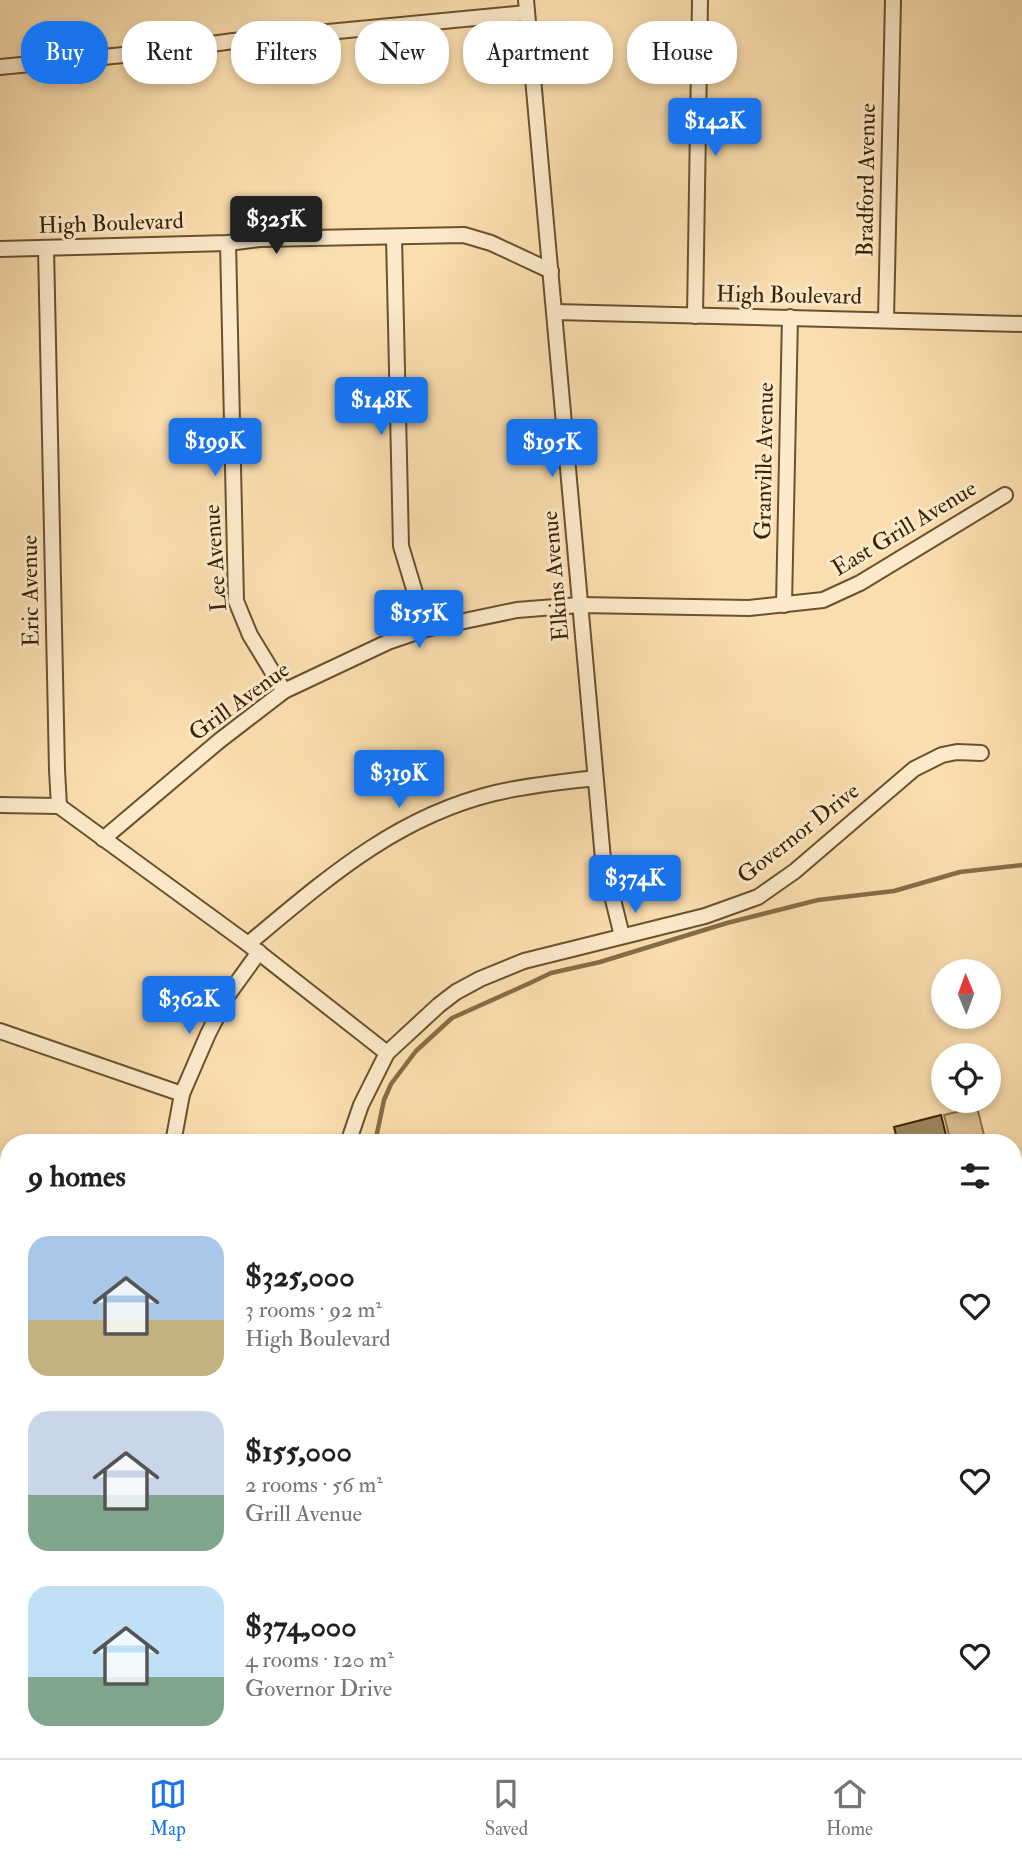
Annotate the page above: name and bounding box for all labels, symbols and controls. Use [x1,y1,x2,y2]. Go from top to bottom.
chip: Buy [21,21,108,84]
chip: Rent [122,21,217,84]
chip: Filters [231,21,341,84]
chip: New [355,21,449,84]
chip: Apartment [463,21,613,84]
chip: House [627,21,737,84]
pin: $142K [666,99,764,158]
street label: Bradford Avenue [850,102,882,257]
text: $142K [684,106,746,135]
pin: $325K [227,196,325,256]
text: $325K [246,204,306,233]
street label: High Boulevard [38,206,184,240]
street label: High Boulevard [716,279,862,311]
pin: $148K [332,378,430,437]
street label: Granville Avenue [748,382,780,540]
text: $148K [351,385,411,414]
pin: $199K [166,419,264,478]
pin: $195K [503,420,601,479]
text: $199K [185,426,245,455]
text: $195K [522,427,582,456]
street label: East Grill Avenue [826,473,982,583]
street label: Lee Avenue [197,503,233,613]
street label: Elkins Avenue [535,509,575,642]
street label: Eric Avenue [15,534,45,647]
pin: $155K [370,590,468,650]
text: $155K [390,598,448,627]
street label: Grill Avenue [183,655,295,747]
pin: $319K [350,750,448,810]
text: $319K [370,758,428,787]
street label: Governor Drive [731,776,865,890]
pin: $374K [586,856,684,915]
text: $374K [605,863,665,892]
north arrow [931,959,1001,1029]
map controls [931,959,1001,1113]
pin: $362K [140,976,238,1036]
text: $362K [158,984,220,1013]
button: locate [931,1043,1001,1113]
icon: filters [956,1157,994,1195]
text: 9 homes [28,1158,126,1195]
text: $325,000 [245,1258,355,1295]
icon: home [84,1264,168,1348]
icon: heart [956,1287,994,1325]
text: 3 rooms · 92 m² [245,1295,382,1324]
text: High Boulevard [245,1324,391,1353]
text: $155,000 [245,1433,352,1470]
icon: home [84,1439,168,1523]
icon: heart [956,1462,994,1500]
text: 2 rooms · 56 m² [245,1470,383,1499]
text: Grill Avenue [245,1499,362,1528]
text: $374,000 [245,1608,357,1645]
icon: home [84,1614,168,1698]
icon: heart [956,1637,994,1675]
text: 4 rooms · 120 m² [245,1645,394,1674]
text: Governor Drive [245,1674,392,1703]
tab: Map [149,1775,187,1841]
tab: Saved [485,1775,528,1841]
tab: Home [826,1775,873,1841]

